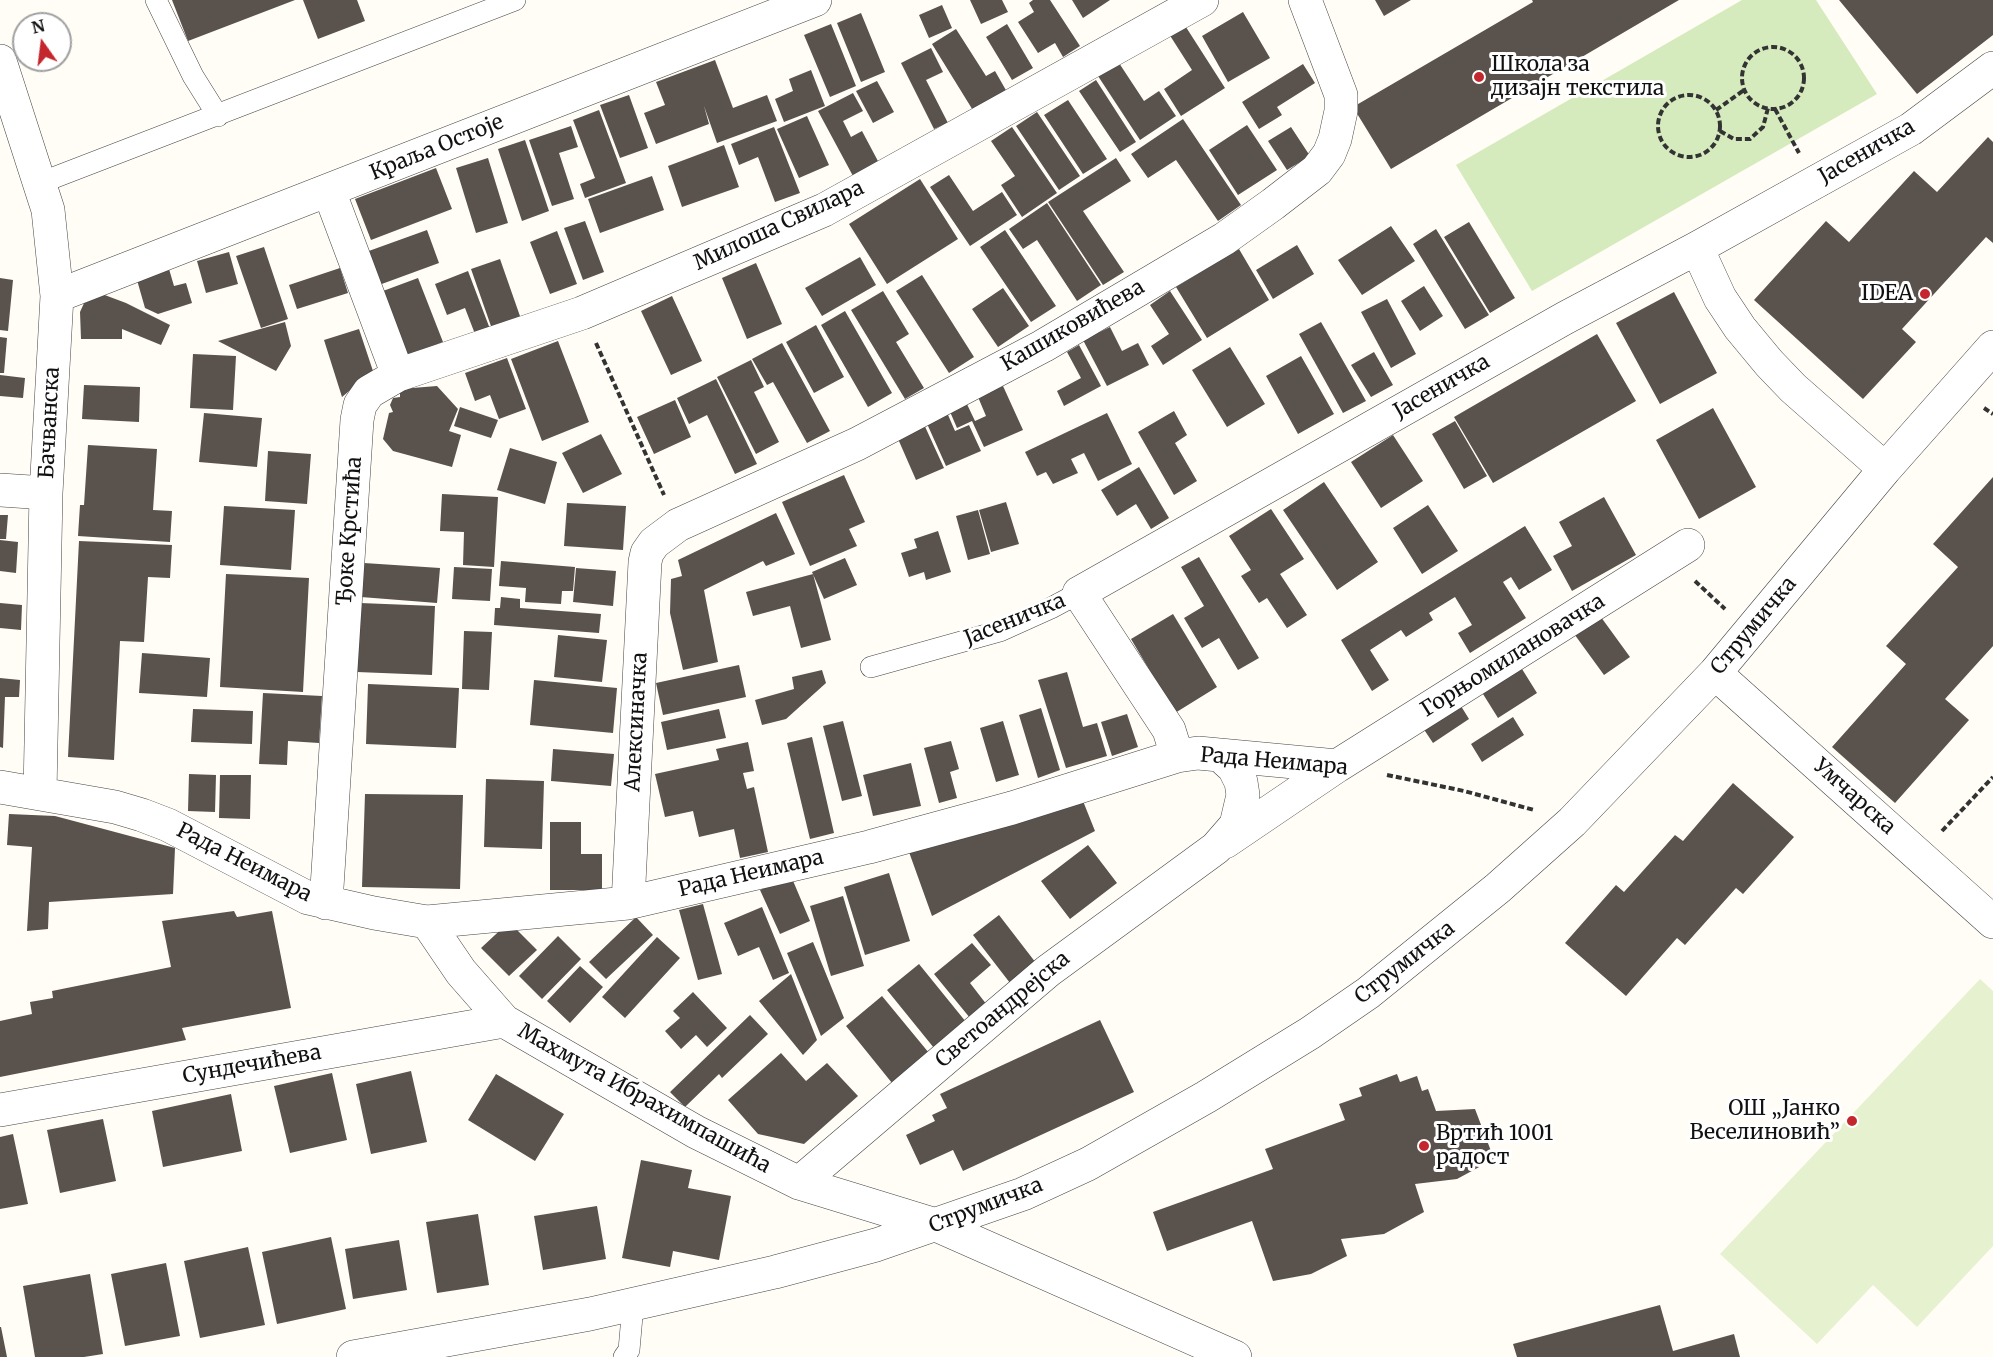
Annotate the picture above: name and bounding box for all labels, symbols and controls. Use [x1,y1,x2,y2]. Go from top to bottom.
north arrow [12,12,72,72]
text: N [30,15,47,38]
place label: Школа за дизајн текстила [1491,52,1664,102]
marker: Школа за дизајн текстила [1472,70,1486,84]
street label: Краља Остоје [367,110,507,186]
street label: Јасеничка [1815,114,1919,190]
street label: Милоша Свилара [690,176,868,276]
street label: Кашиковићева [997,275,1149,377]
place label: IDEA [1861,281,1913,307]
marker: IDEA [1918,287,1932,301]
street label: Јасеничка [1390,349,1494,425]
street label: Бачванска [34,366,66,480]
street label: Ђоке Крстића [332,456,368,606]
street label: Струмичка [1706,572,1802,680]
street label: Јасеничка [961,588,1069,652]
street label: Горњомилановачка [1416,589,1610,723]
street label: Алексиначка [621,652,653,792]
street label: Рада Неимара [1199,743,1349,781]
street label: Умчарска [1808,754,1900,840]
street label: Рада Неимара [172,818,316,908]
street label: Рада Неимара [676,845,826,903]
street label: Струмичка [1350,916,1460,1010]
street label: Светоандрејска [931,947,1075,1073]
street label: Махмута Ибрахимпашића [513,1019,775,1179]
street label: Сундечићева [181,1040,323,1090]
place label: ОШ „Јанко Веселиновић” [1689,1096,1840,1146]
marker: ОШ „Јанко Веселиновић” [1845,1114,1859,1128]
place label: Вртић 1001 радост [1436,1121,1553,1171]
marker: Вртић 1001 радост [1417,1139,1431,1153]
street label: Струмичка [926,1173,1046,1239]

